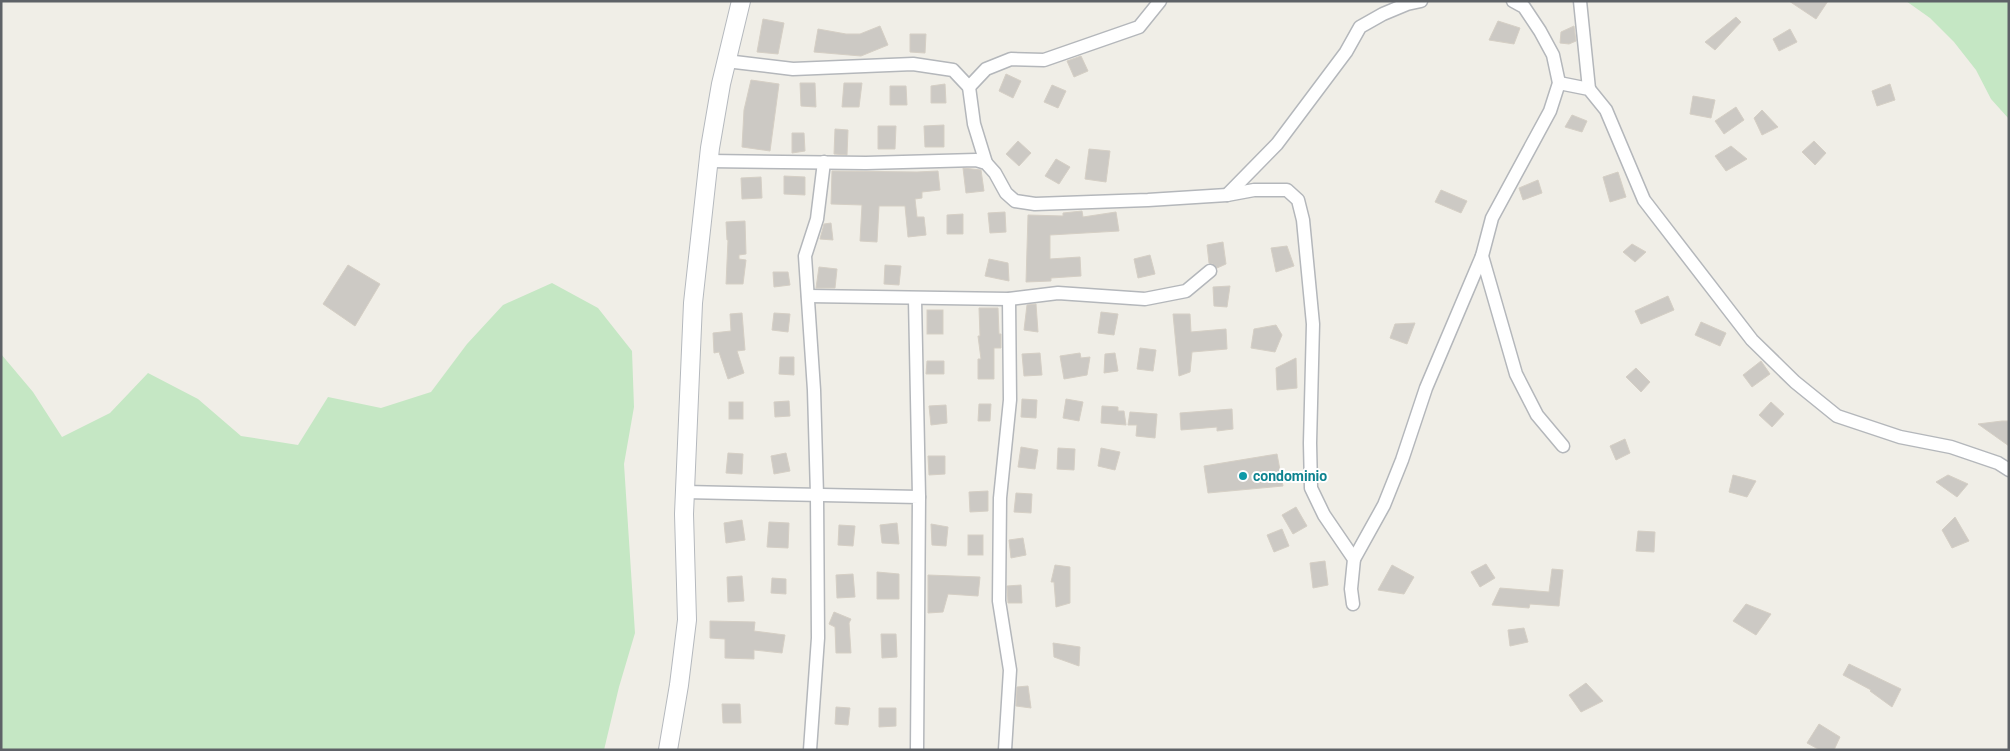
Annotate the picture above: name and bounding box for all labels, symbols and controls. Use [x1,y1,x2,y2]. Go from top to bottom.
place label: condominio [1253,468,1327,484]
marker: condominio [1237,470,1249,482]

